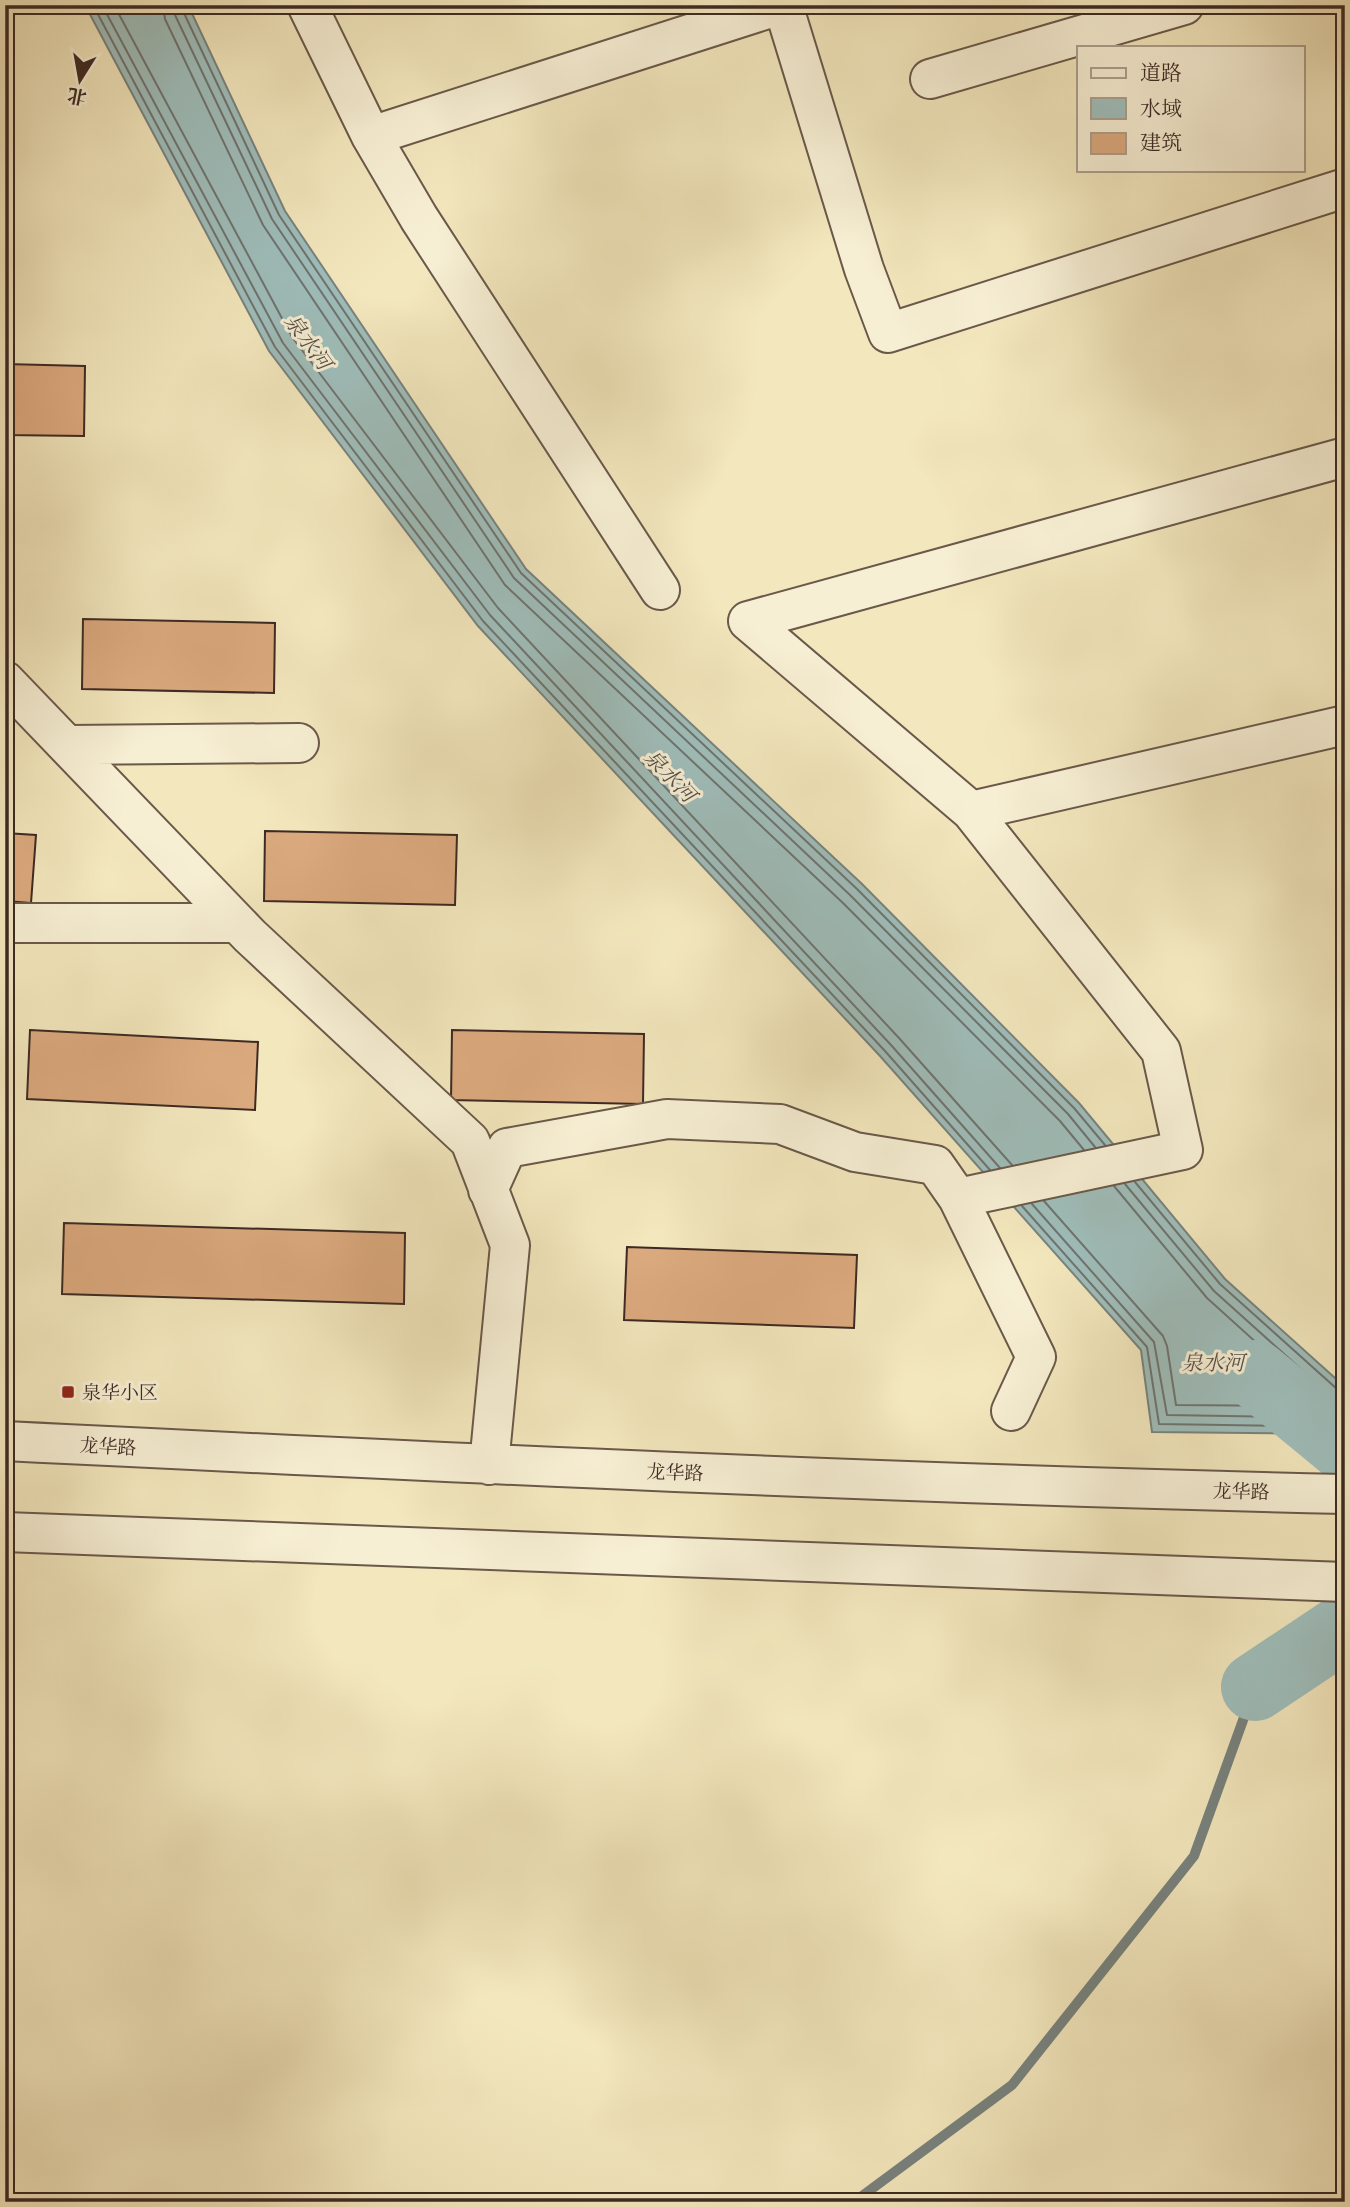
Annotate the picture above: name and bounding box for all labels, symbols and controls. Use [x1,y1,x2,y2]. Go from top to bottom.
north arrow [46,46,116,116]
legend [1077,46,1304,172]
text: 道路 [1140,60,1182,89]
text: 北 [65,80,89,109]
text: 水域 [1140,96,1182,125]
text: 建筑 [1140,130,1182,159]
water label: 泉水河 [277,309,339,380]
water label: 泉水河 [637,744,704,813]
water label: 泉水河 [1182,1350,1248,1379]
place label: 泉华小区 [82,1381,158,1407]
marker: 泉华小区 [60,1384,76,1400]
street label: 龙华路 [79,1434,137,1462]
street label: 龙华路 [646,1460,704,1488]
street label: 龙华路 [1212,1480,1270,1506]

